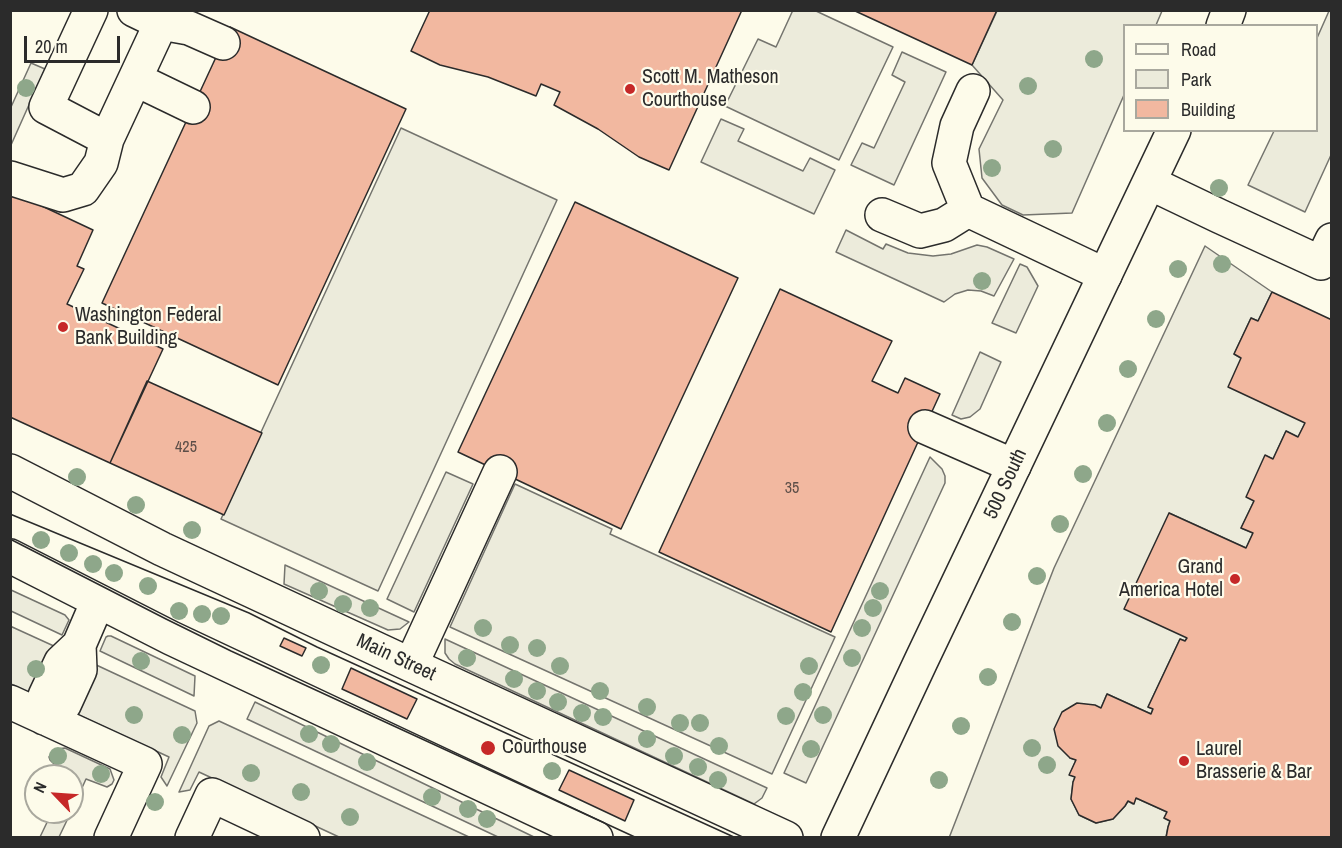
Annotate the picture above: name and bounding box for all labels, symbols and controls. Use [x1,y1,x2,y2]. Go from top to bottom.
scale bar [27,24,123,62]
legend [1123,24,1318,132]
text: 20 m [35,34,68,59]
text: Road [1181,37,1216,62]
place label: Scott M. Matheson Courthouse [642,66,779,113]
text: Park [1181,67,1211,92]
marker: Scott M. Matheson Courthouse [623,82,637,96]
text: Building [1181,97,1235,122]
place label: Washington Federal Bank Building [75,304,221,351]
marker: Washington Federal Bank Building [56,320,70,334]
house number: 425 [175,438,197,458]
street label: 500 South [979,445,1033,523]
house number: 35 [785,479,799,499]
place label: Grand America Hotel [1119,556,1223,603]
marker: Grand America Hotel [1228,572,1242,586]
street label: Main Street [353,629,439,687]
place label: Courthouse [502,736,587,760]
place label: Laurel Brasserie & Bar [1196,738,1312,785]
marker: Courthouse [479,739,497,757]
marker: Laurel Brasserie & Bar [1177,754,1191,768]
north arrow [24,764,84,824]
text: N [28,778,51,796]

